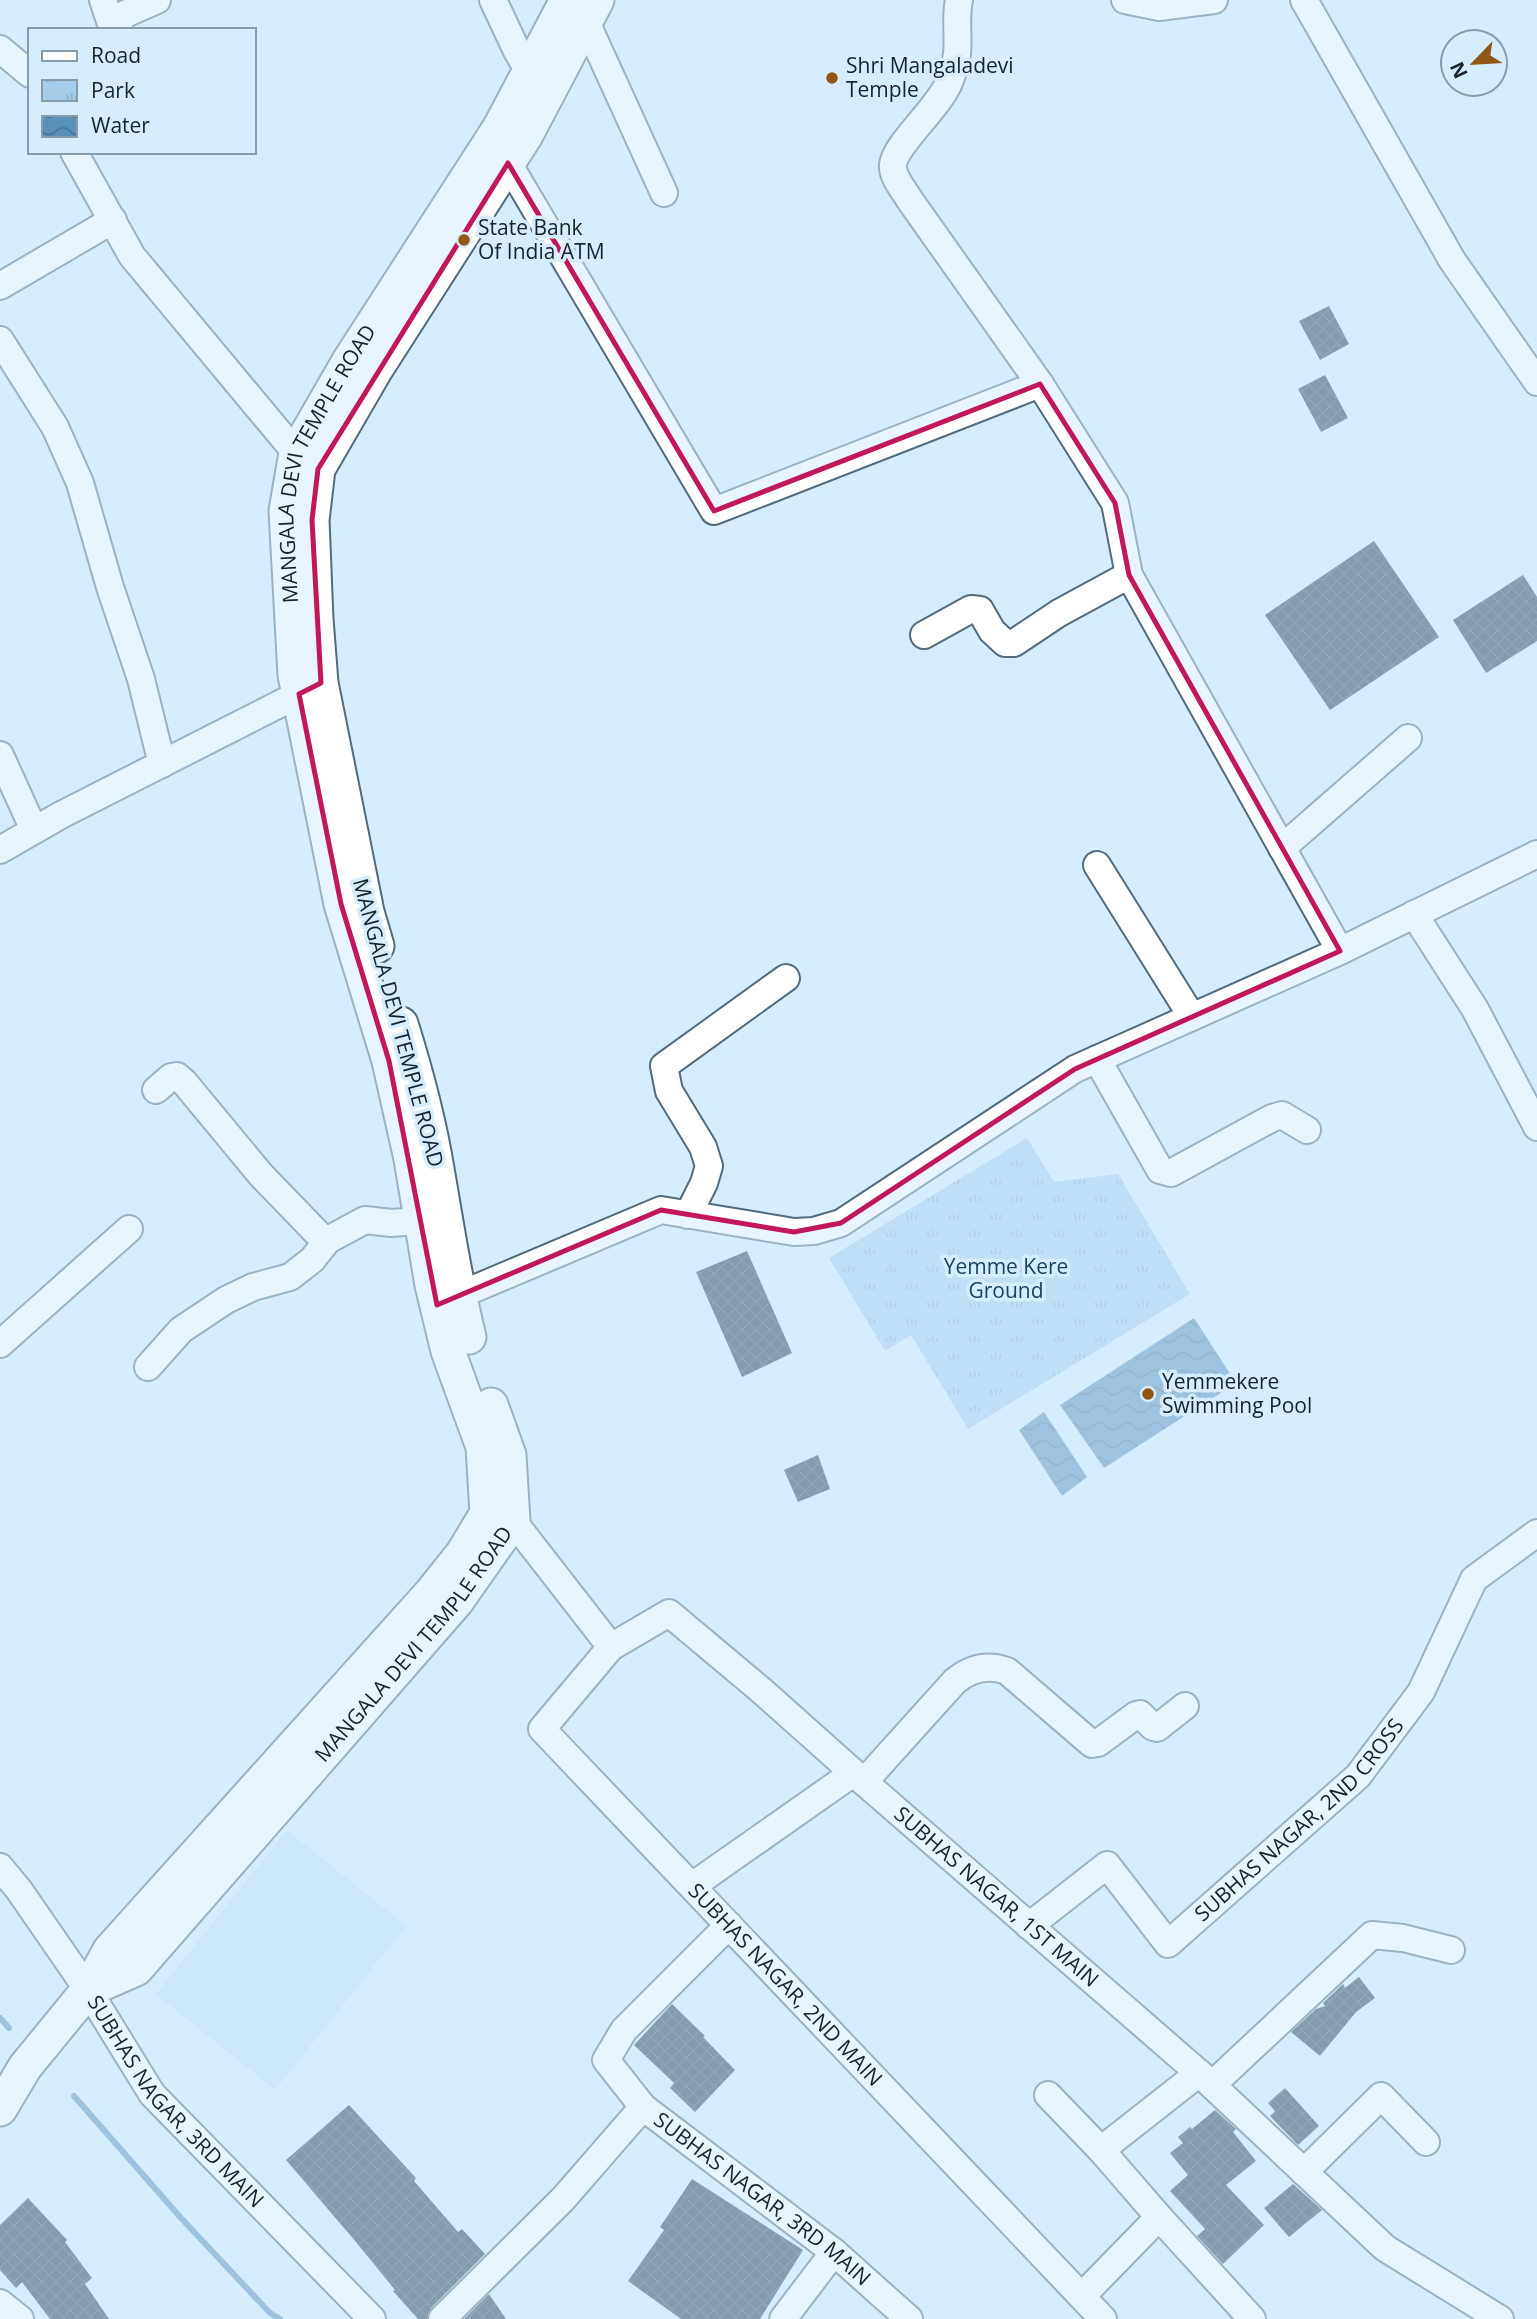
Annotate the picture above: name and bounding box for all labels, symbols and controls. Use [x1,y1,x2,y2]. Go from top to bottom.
legend [28,28,256,154]
north arrow [1439,28,1509,98]
text: Road [91,41,141,69]
place label: Shri Mangaladevi Temple [846,51,1014,103]
text: N [1444,58,1474,83]
marker: Shri Mangaladevi Temple [824,70,840,86]
text: Park [91,76,135,104]
text: Water [91,111,150,139]
place label: State Bank Of India ATM [478,213,605,265]
marker: State Bank Of India ATM [456,232,472,248]
street label: MANGALA DEVI TEMPLE ROAD [270,319,382,604]
street label: MANGALA DEVI TEMPLE ROAD [347,875,451,1170]
park label: Yemme Kere Ground [944,1252,1068,1304]
place label: Yemmekere Swimming Pool [1162,1367,1312,1419]
marker: Yemmekere Swimming Pool [1140,1386,1156,1402]
street label: MANGALA DEVI TEMPLE ROAD [308,1520,518,1768]
street label: SUBHAS NAGAR, 2ND CROSS [1188,1712,1409,1927]
street label: SUBHAS NAGAR, 1ST MAIN [889,1800,1105,1993]
street label: SUBHAS NAGAR, 2ND MAIN [683,1876,889,2092]
street label: SUBHAS NAGAR, 3RD MAIN [82,1990,271,2213]
street label: SUBHAS NAGAR, 3RD MAIN [649,2105,877,2291]

